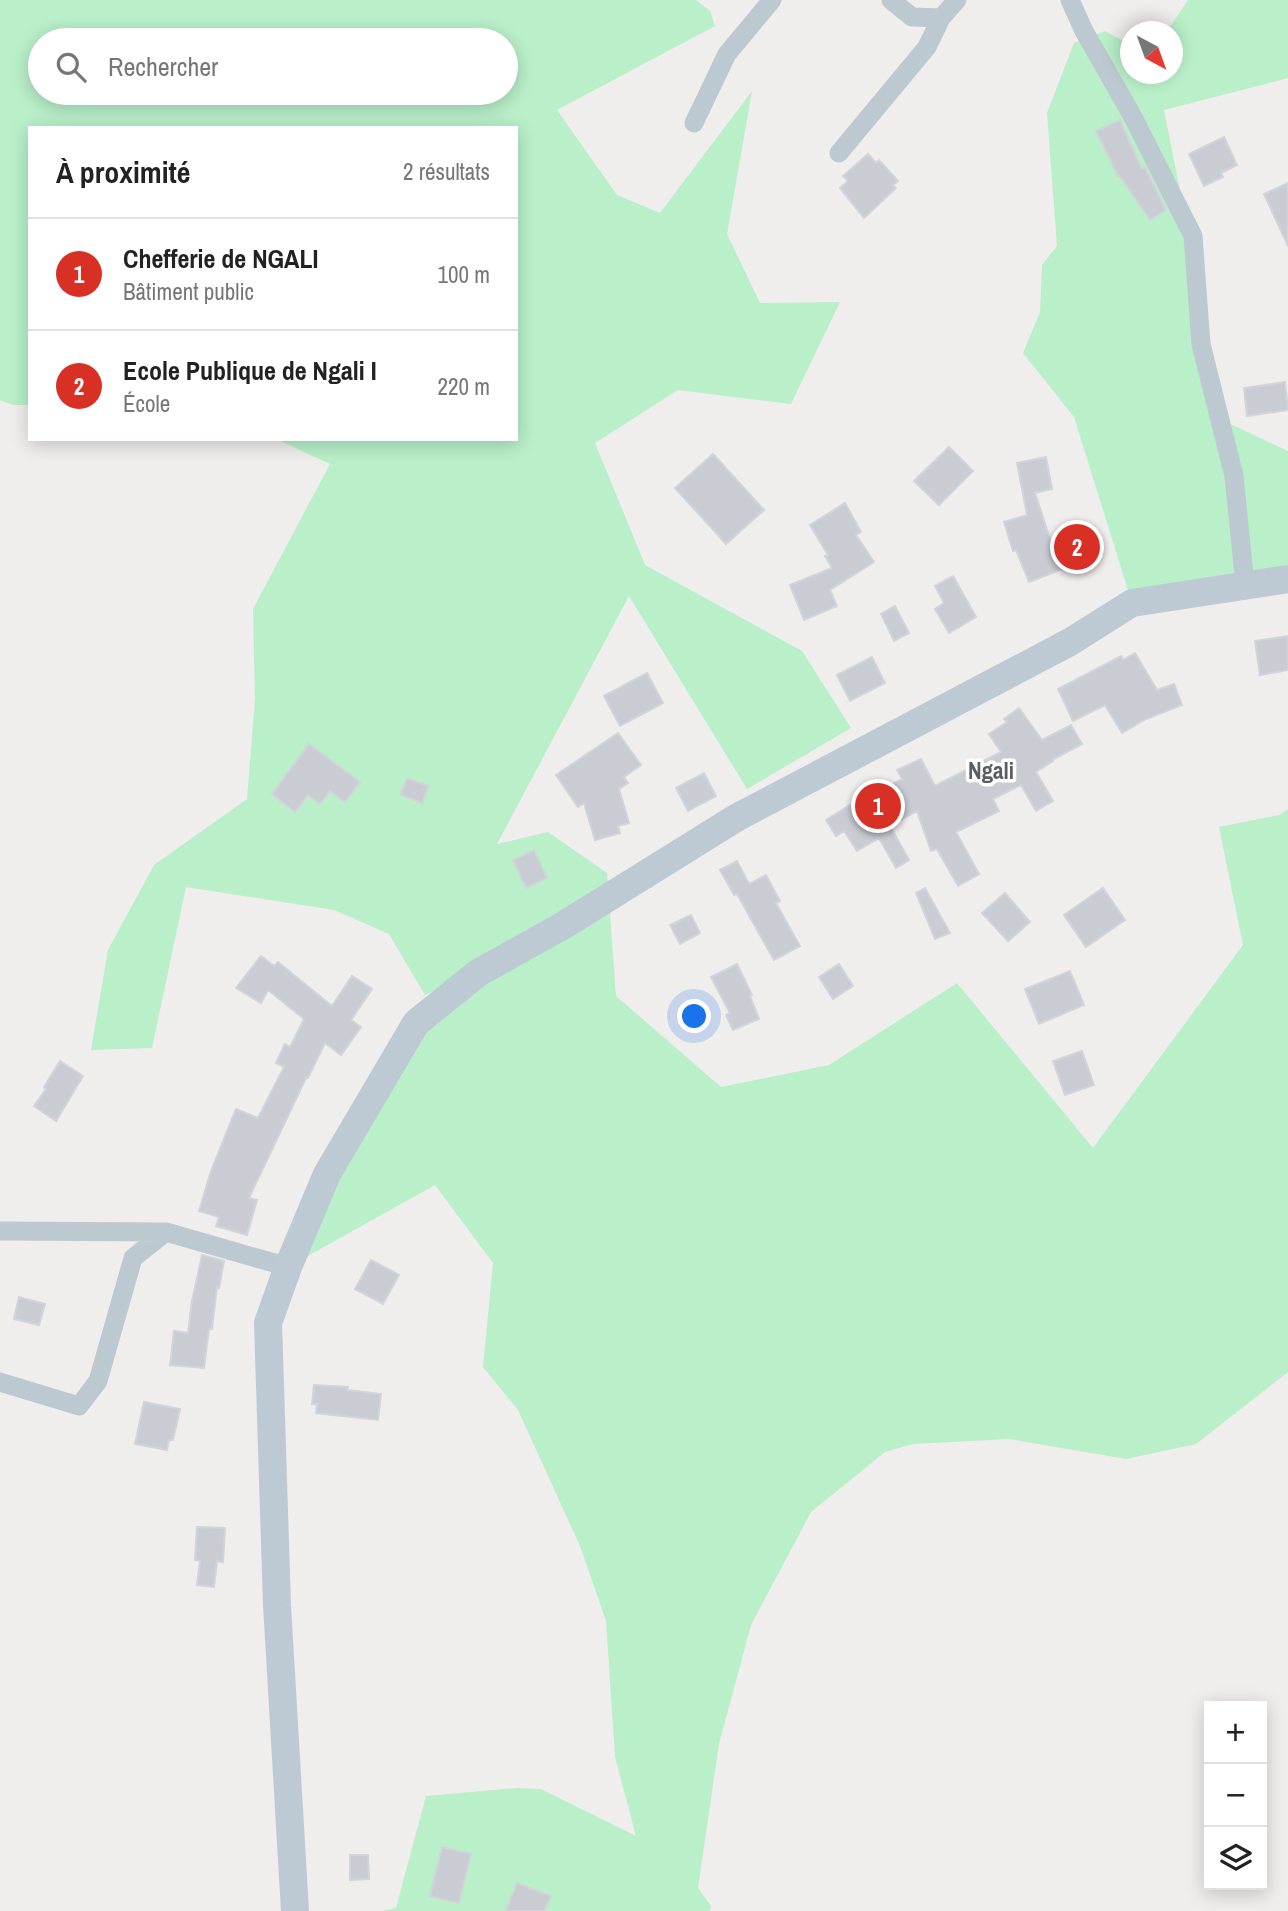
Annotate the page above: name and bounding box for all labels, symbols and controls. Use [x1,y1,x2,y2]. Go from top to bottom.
north arrow [1120,21,1183,84]
search box [28,28,518,105]
icon: search [52,48,90,86]
text: Rechercher [108,49,218,84]
text: À proximité [56,152,190,192]
text: 2 résultats [403,156,490,187]
text: Chefferie de NGALI [123,241,318,276]
text: 1 [74,259,84,290]
text: 100 m [438,259,490,290]
text: Bâtiment public [123,276,254,307]
text: Ecole Publique de Ngali I [123,353,377,388]
text: 2 [74,371,84,402]
text: 220 m [438,371,490,402]
text: École [123,388,170,419]
pin: 2 [1054,521,1100,573]
district label: Ngali [968,755,1014,786]
pin: 1 [855,780,901,832]
your location [677,999,711,1033]
map controls [1204,1701,1267,1890]
button: + [1204,1701,1267,1764]
button: − [1204,1764,1267,1827]
button: layers [1204,1827,1267,1890]

